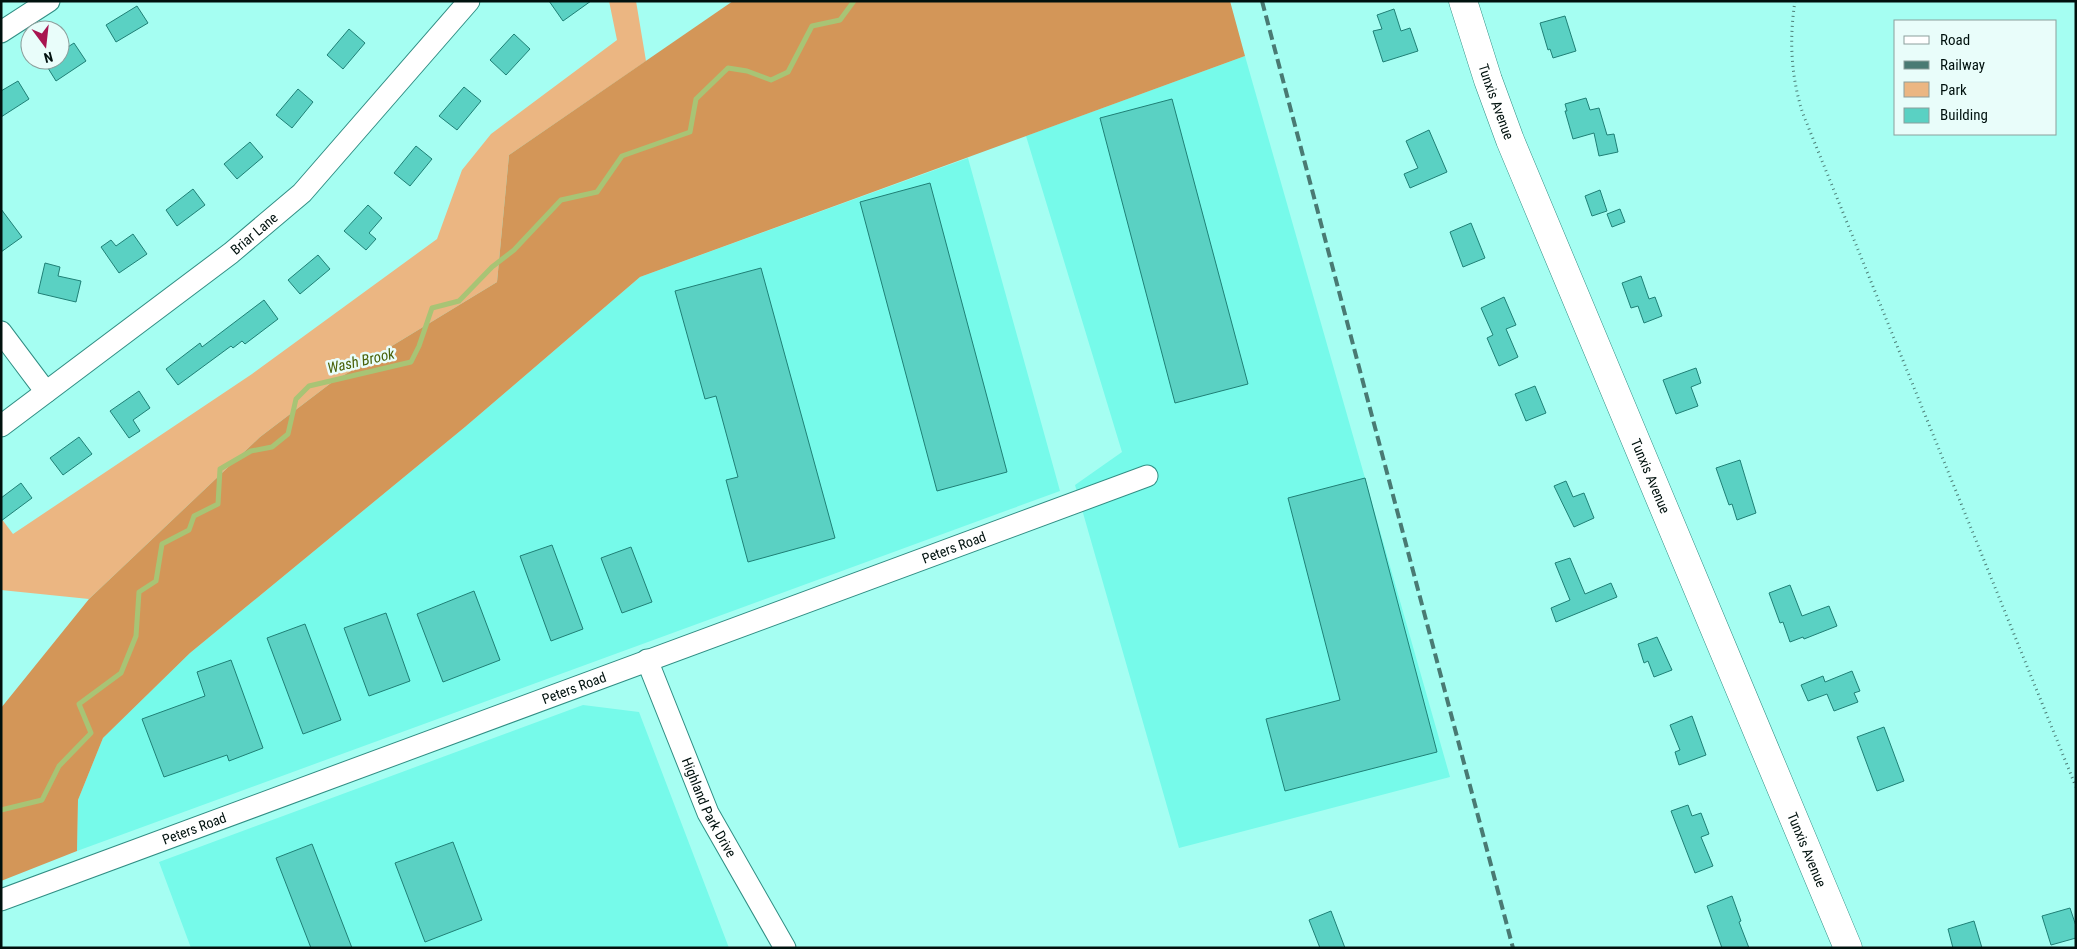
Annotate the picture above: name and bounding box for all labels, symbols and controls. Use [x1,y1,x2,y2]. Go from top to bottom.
north arrow [20,20,70,70]
legend [1894,20,2057,135]
text: Road [1940,31,1970,49]
text: N [42,49,55,66]
text: Railway [1940,56,1985,74]
street label: Tunxis Avenue [1475,62,1517,142]
text: Park [1940,81,1967,99]
text: Building [1940,106,1988,124]
street label: Briar Lane [227,209,281,258]
water label: Wash Brook [326,344,397,377]
street label: Tunxis Avenue [1628,436,1673,516]
street label: Peters Road [920,528,988,567]
street label: Peters Road [540,669,608,707]
street label: Highland Park Drive [679,755,740,860]
street label: Peters Road [160,809,228,848]
street label: Tunxis Avenue [1784,810,1830,890]

